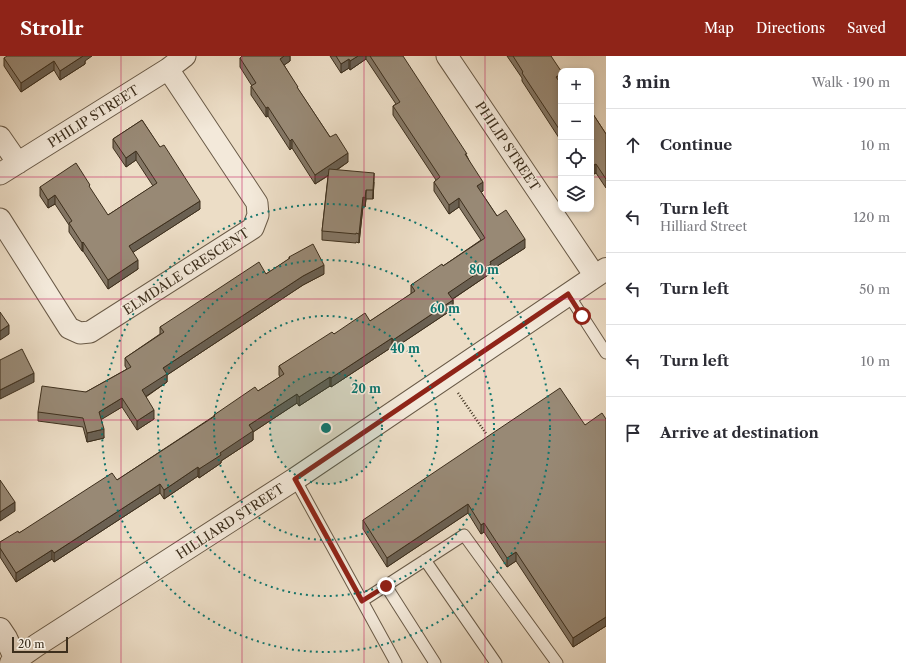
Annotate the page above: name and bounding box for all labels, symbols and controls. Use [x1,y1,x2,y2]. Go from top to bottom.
text: Strollr [20,17,84,40]
text: Map [704,19,734,37]
text: Directions [756,19,825,37]
text: Saved [847,19,886,37]
map controls [558,68,594,212]
button: + [558,68,594,104]
text: 3 min [622,72,671,92]
text: Walk · 190 m [811,74,890,90]
street label: PHILIP STREET [45,81,142,150]
street label: PHILIP STREET [472,98,544,194]
button: − [558,104,594,140]
icon: ahead [622,134,644,156]
text: Continue [660,135,732,154]
text: 10 m [861,137,890,153]
button: locate [558,140,594,176]
button: layers [558,176,594,212]
text: Turn left [660,199,729,218]
icon: left [622,206,644,228]
text: 120 m [853,209,890,225]
text: Hilliard Street [660,218,747,234]
street label: ELMDALE CRESCENT [120,224,252,318]
text: 80 m [469,262,499,277]
icon: left [622,278,644,300]
text: Turn left [660,279,729,298]
text: 50 m [859,281,890,297]
text: 60 m [430,301,460,316]
route start [573,307,591,325]
text: 40 m [390,341,420,356]
icon: left [622,350,644,372]
text: Turn left [660,351,729,370]
text: 10 m [861,353,890,369]
text: 20 m [351,381,381,396]
centre of rings [319,421,333,435]
icon: arrive [622,422,644,444]
text: Arrive at destination [660,423,819,442]
street label: HILLIARD STREET [173,480,287,562]
route end [377,577,395,595]
scale bar [12,635,68,654]
text: 20 m [18,637,44,651]

